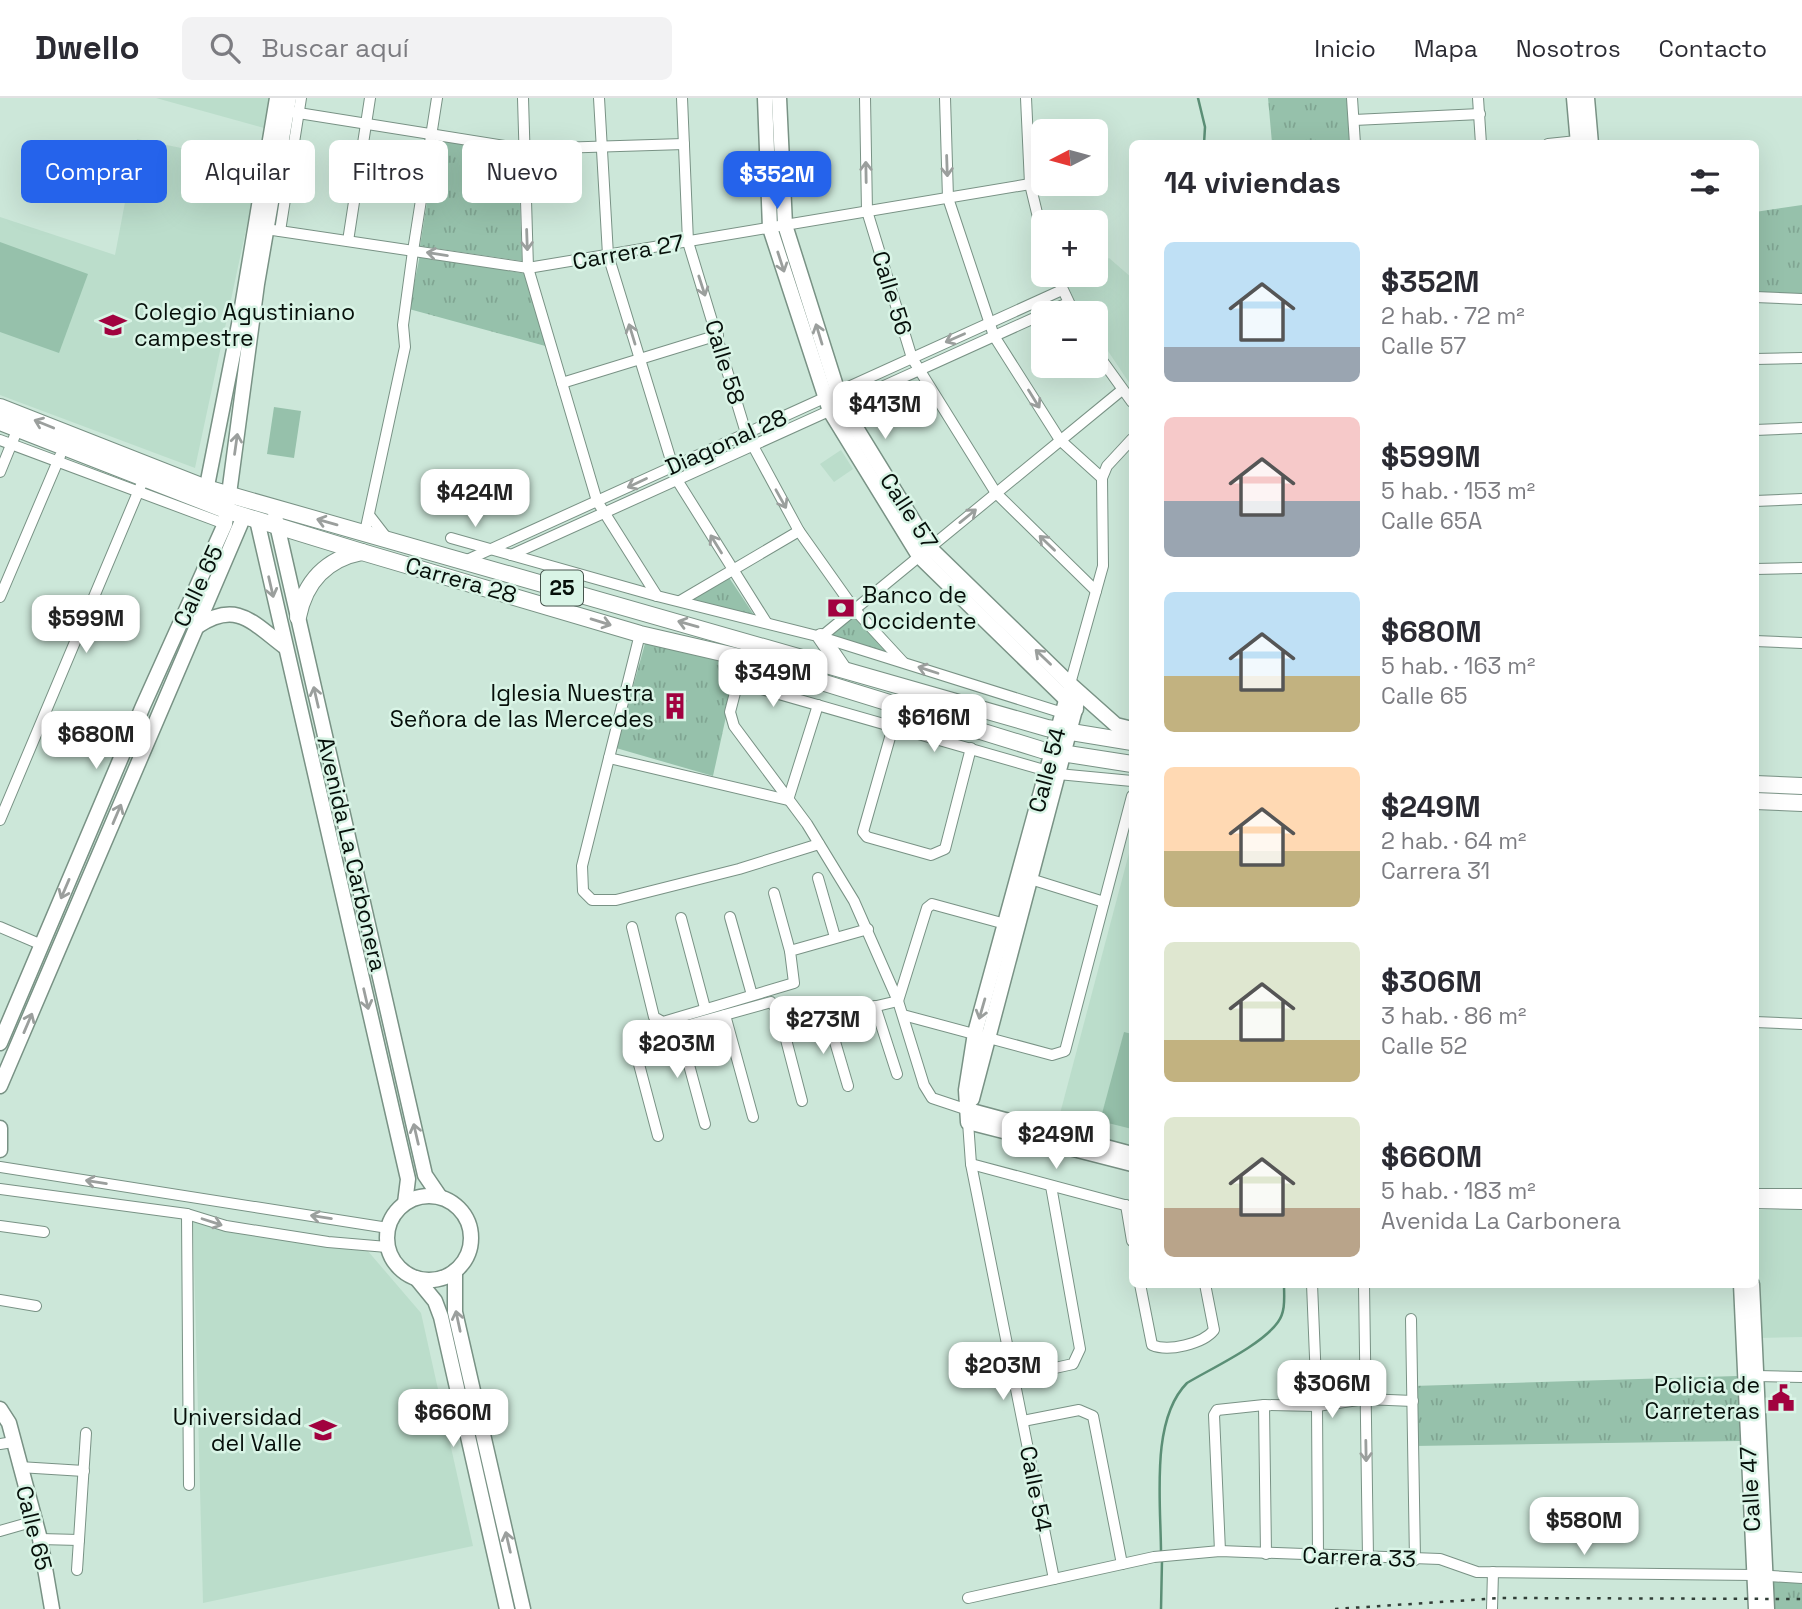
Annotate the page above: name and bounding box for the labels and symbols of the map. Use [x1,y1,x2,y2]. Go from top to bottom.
north arrow [1031,119,1108,196]
pin: $352M [728,152,826,211]
one-way arrow [941,154,954,177]
one-way arrow [860,161,873,184]
street label: Carrera 27 [570,227,686,277]
one-way arrow [521,228,534,251]
street label: Calle 56 [865,247,919,339]
one-way arrow [426,248,449,261]
one-way arrow [776,251,788,273]
one-way arrow [697,275,709,297]
place label: Colegio Agustiniano campestre [134,297,355,353]
school or university icon: Colegio Agustiniano campestre [98,310,128,340]
street label: Calle 58 [698,316,752,408]
one-way arrow [624,323,637,345]
one-way arrow [811,324,824,346]
one-way arrow [945,332,966,345]
pin: $413M [836,382,934,441]
one-way arrow [1028,389,1042,409]
street label: Diagonal 28 [661,402,791,482]
one-way arrow [33,416,55,429]
one-way arrow [230,433,243,455]
street label: Calle 57 [873,467,945,555]
pin: $424M [426,470,524,529]
one-way arrow [626,477,648,490]
one-way arrow [774,488,788,508]
one-way arrow [959,508,977,524]
one-way arrow [317,515,339,528]
one-way arrow [709,534,723,554]
one-way arrow [1039,535,1056,552]
street label: Calle 65 [166,540,230,632]
street label: Carrera 28 [402,550,520,610]
road number: 25 [541,570,583,606]
one-way arrow [266,575,279,597]
place label: Banco de Occidente [862,580,977,636]
bank icon: Banco de Occidente [826,593,856,623]
pin: $599M [37,596,135,655]
one-way arrow [590,616,612,629]
one-way arrow [677,617,699,630]
one-way arrow [1034,649,1051,666]
pin: $349M [724,650,822,709]
one-way arrow [917,663,939,675]
place label: Iglesia Nuestra Señora de las Mercedes [390,678,654,734]
one-way arrow [309,686,322,709]
building icon: Iglesia Nuestra Señora de las Mercedes [660,691,690,721]
pin: $616M [885,694,983,754]
pin: $680M [47,712,145,771]
street label: Calle 54 [1021,724,1073,816]
street label: Avenida La Carbonera [310,734,394,974]
one-way arrow [111,804,124,825]
one-way arrow [58,878,71,899]
one-way arrow [360,987,374,1010]
pin: $273M [774,996,872,1056]
one-way arrow [974,998,987,1020]
one-way arrow [22,1013,35,1035]
pin: $203M [628,1020,726,1080]
pin: $249M [1007,1112,1105,1171]
one-way arrow [409,1123,422,1146]
one-way arrow [85,1175,108,1188]
one-way arrow [310,1210,332,1223]
one-way arrow [201,1217,223,1229]
one-way arrow [450,1310,464,1333]
pin: $203M [954,1342,1052,1402]
pin: $306M [1283,1360,1381,1420]
place label: Policia de Carreteras [1645,1370,1760,1426]
public building icon: Policia de Carreteras [1766,1383,1796,1413]
pin: $660M [404,1390,502,1449]
place label: Universidad del Valle [173,1402,302,1458]
school or university icon: Universidad del Valle [308,1415,338,1445]
one-way arrow [1359,1439,1373,1462]
street label: Calle 54 [1013,1443,1059,1535]
street label: Calle 47 [1733,1446,1767,1532]
street label: Calle 65 [9,1482,59,1574]
pin: $580M [1535,1498,1633,1557]
one-way arrow [501,1532,514,1554]
street label: Carrera 33 [1302,1540,1416,1574]

